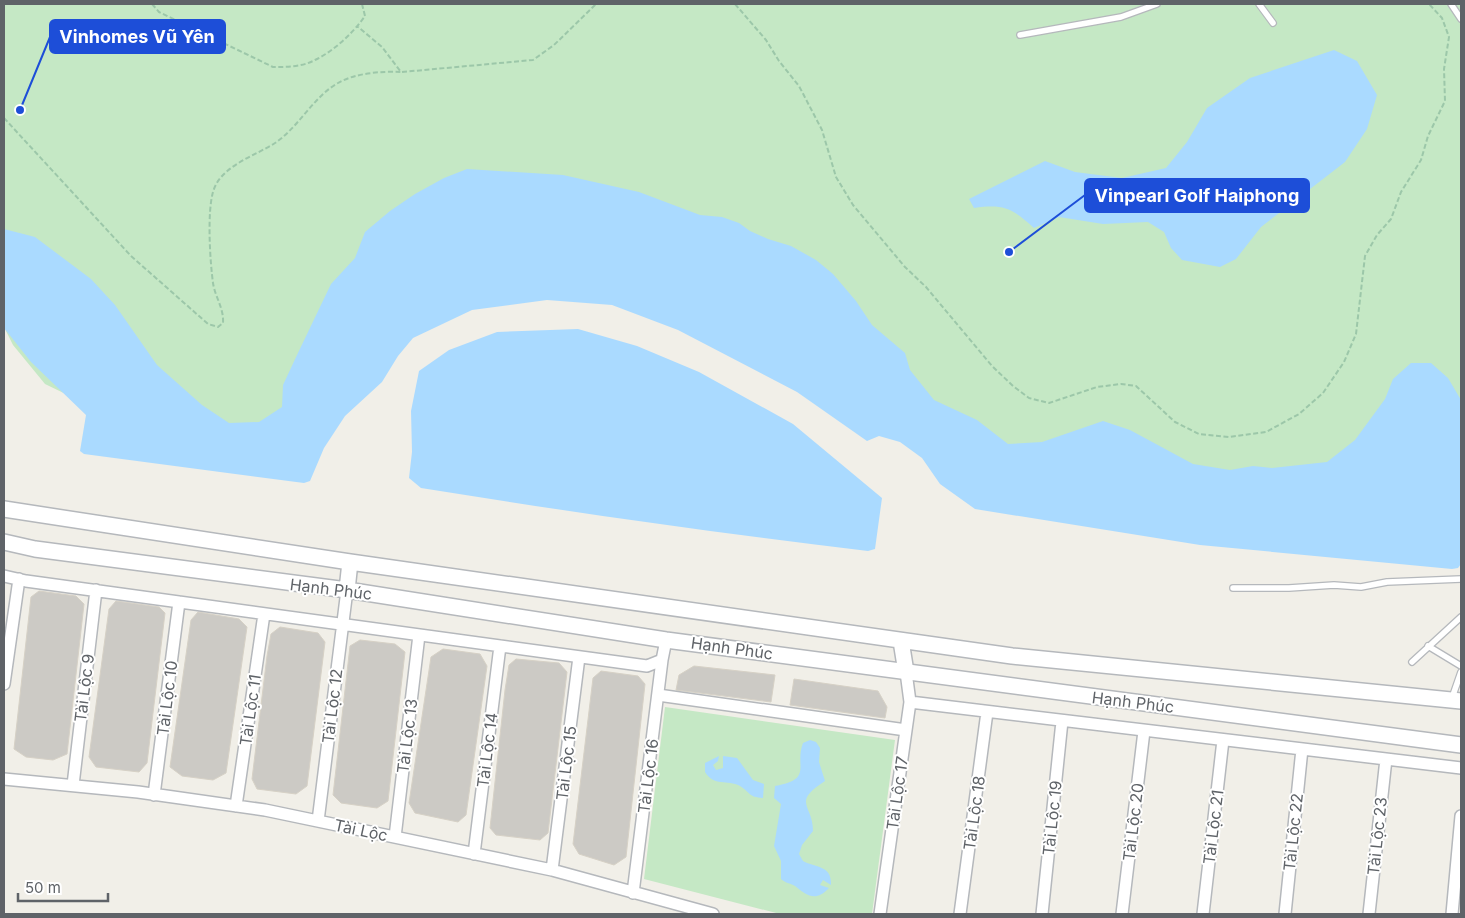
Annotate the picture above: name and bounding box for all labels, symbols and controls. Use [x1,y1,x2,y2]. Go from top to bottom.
callout: Vinhomes Vũ Yên [50,20,225,53]
text: Vinhomes Vũ Yên [59,26,215,47]
callout: Vinpearl Golf Haiphong [1085,179,1309,212]
text: Vinpearl Golf Haiphong [1095,185,1299,206]
street label: Hạnh Phúc [289,574,373,604]
street label: Hạnh Phúc [690,632,774,664]
street label: Tài Lộc 9 [70,653,98,723]
street label: Tài Lộc 10 [152,659,182,737]
street label: Tài Lộc 12 [318,668,346,744]
street label: Tài Lộc 11 [235,673,265,747]
street label: Hạnh Phúc [1091,687,1175,717]
street label: Tài Lộc 13 [392,697,422,775]
street label: Tài Lộc 14 [472,711,502,789]
street label: Tài Lộc 15 [552,725,580,801]
street label: Tài Lộc 16 [633,737,663,815]
street label: Tài Lộc 17 [882,755,912,831]
street label: Tài Lộc 18 [959,774,989,852]
street label: Tài Lộc 19 [1038,780,1066,856]
street label: Tài Lộc 20 [1118,782,1148,862]
street label: Tài Lộc 21 [1199,789,1227,865]
street label: Tài Lộc 22 [1279,792,1307,872]
street label: Tài Lộc 23 [1363,796,1391,876]
street label: Tài Lộc [332,815,390,845]
scale bar [18,870,108,902]
text: 50 m [25,878,61,897]

